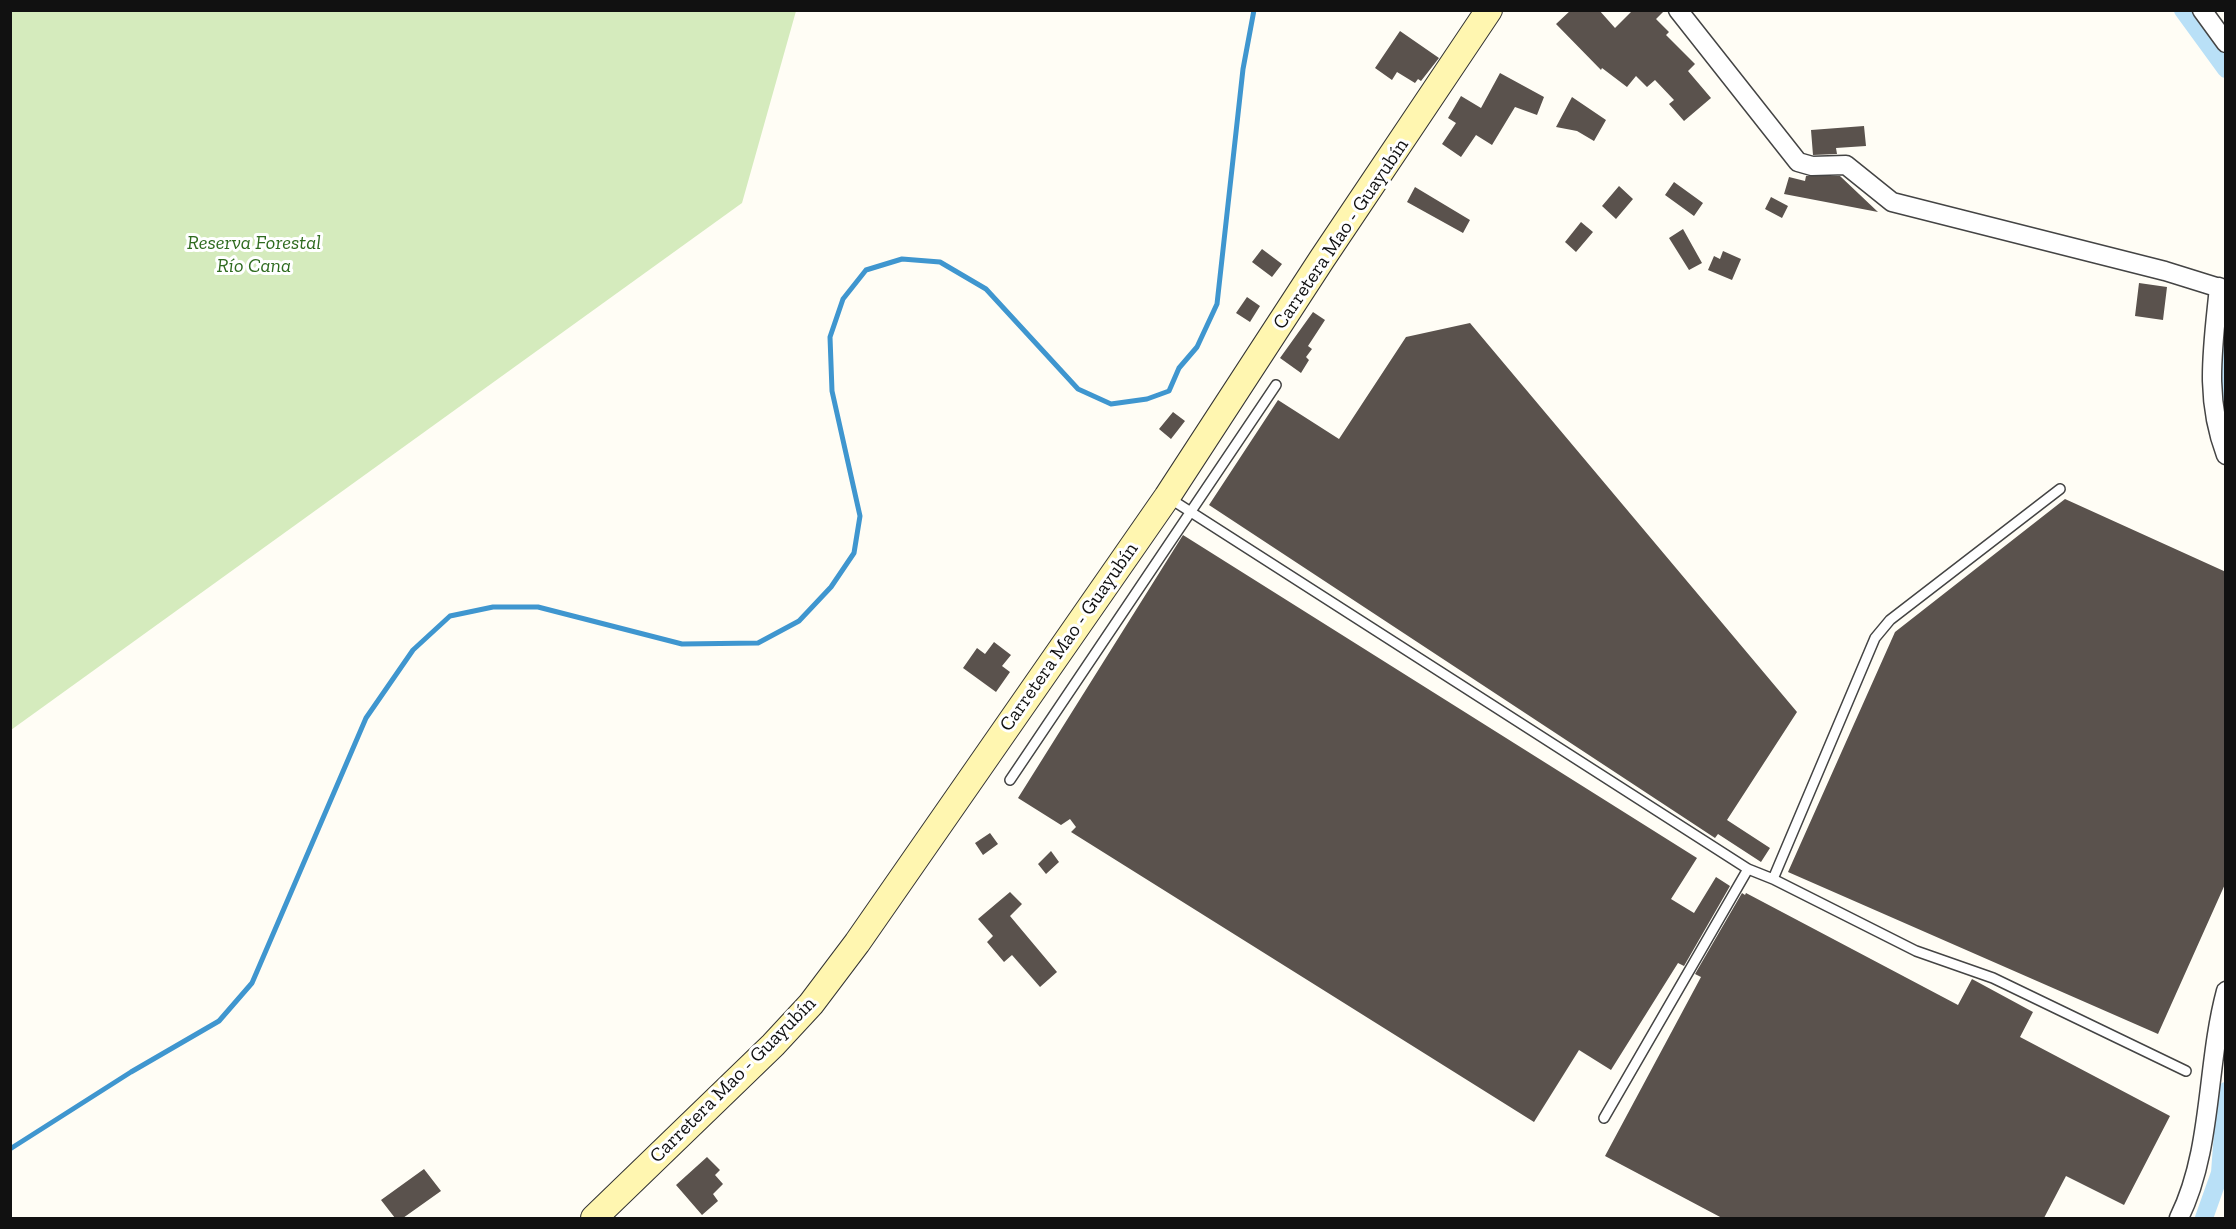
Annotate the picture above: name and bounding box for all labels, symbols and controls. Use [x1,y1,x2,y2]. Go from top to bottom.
street label: Carretera Mao - Guayubín [1268,134,1414,334]
park label: Reserva Forestal Río Cana [187,231,321,278]
street label: Carretera Mao - Guayubín [995,538,1143,736]
street label: Carretera Mao - Guayubín [645,992,821,1168]

